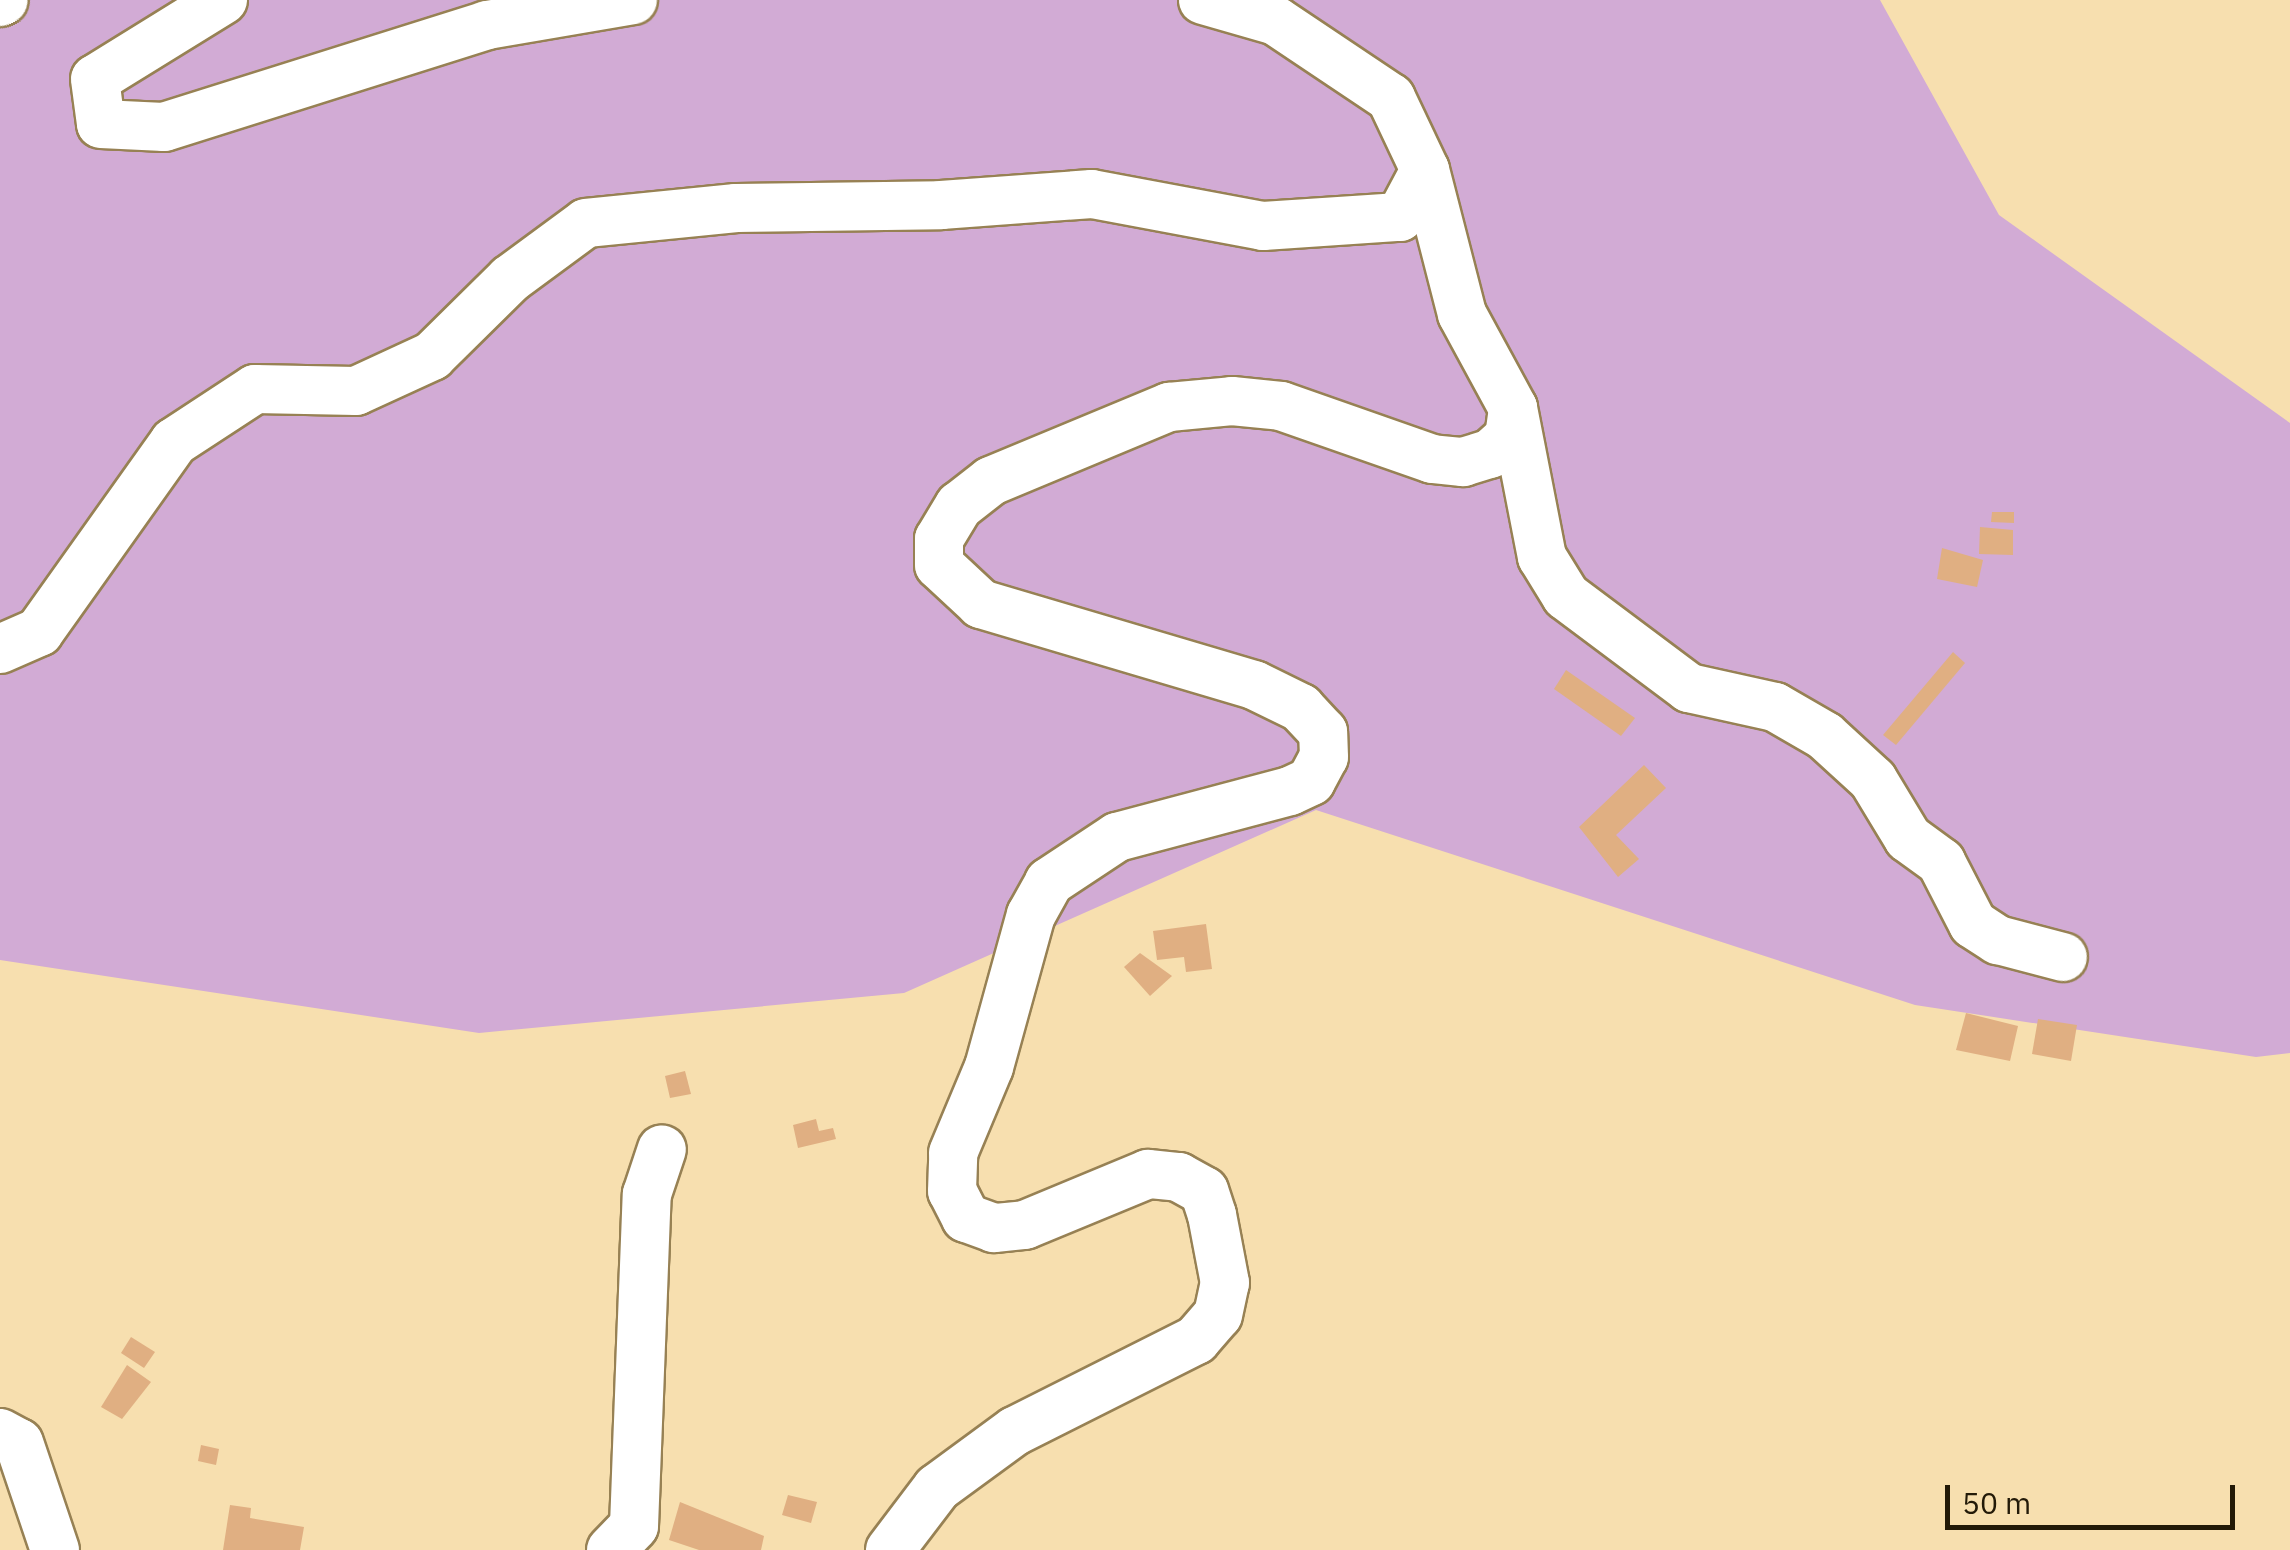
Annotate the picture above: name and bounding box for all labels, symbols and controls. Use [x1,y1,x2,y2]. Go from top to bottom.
scale bar [1950,1465,2240,1527]
text: 50 m [1962,1483,2031,1522]

